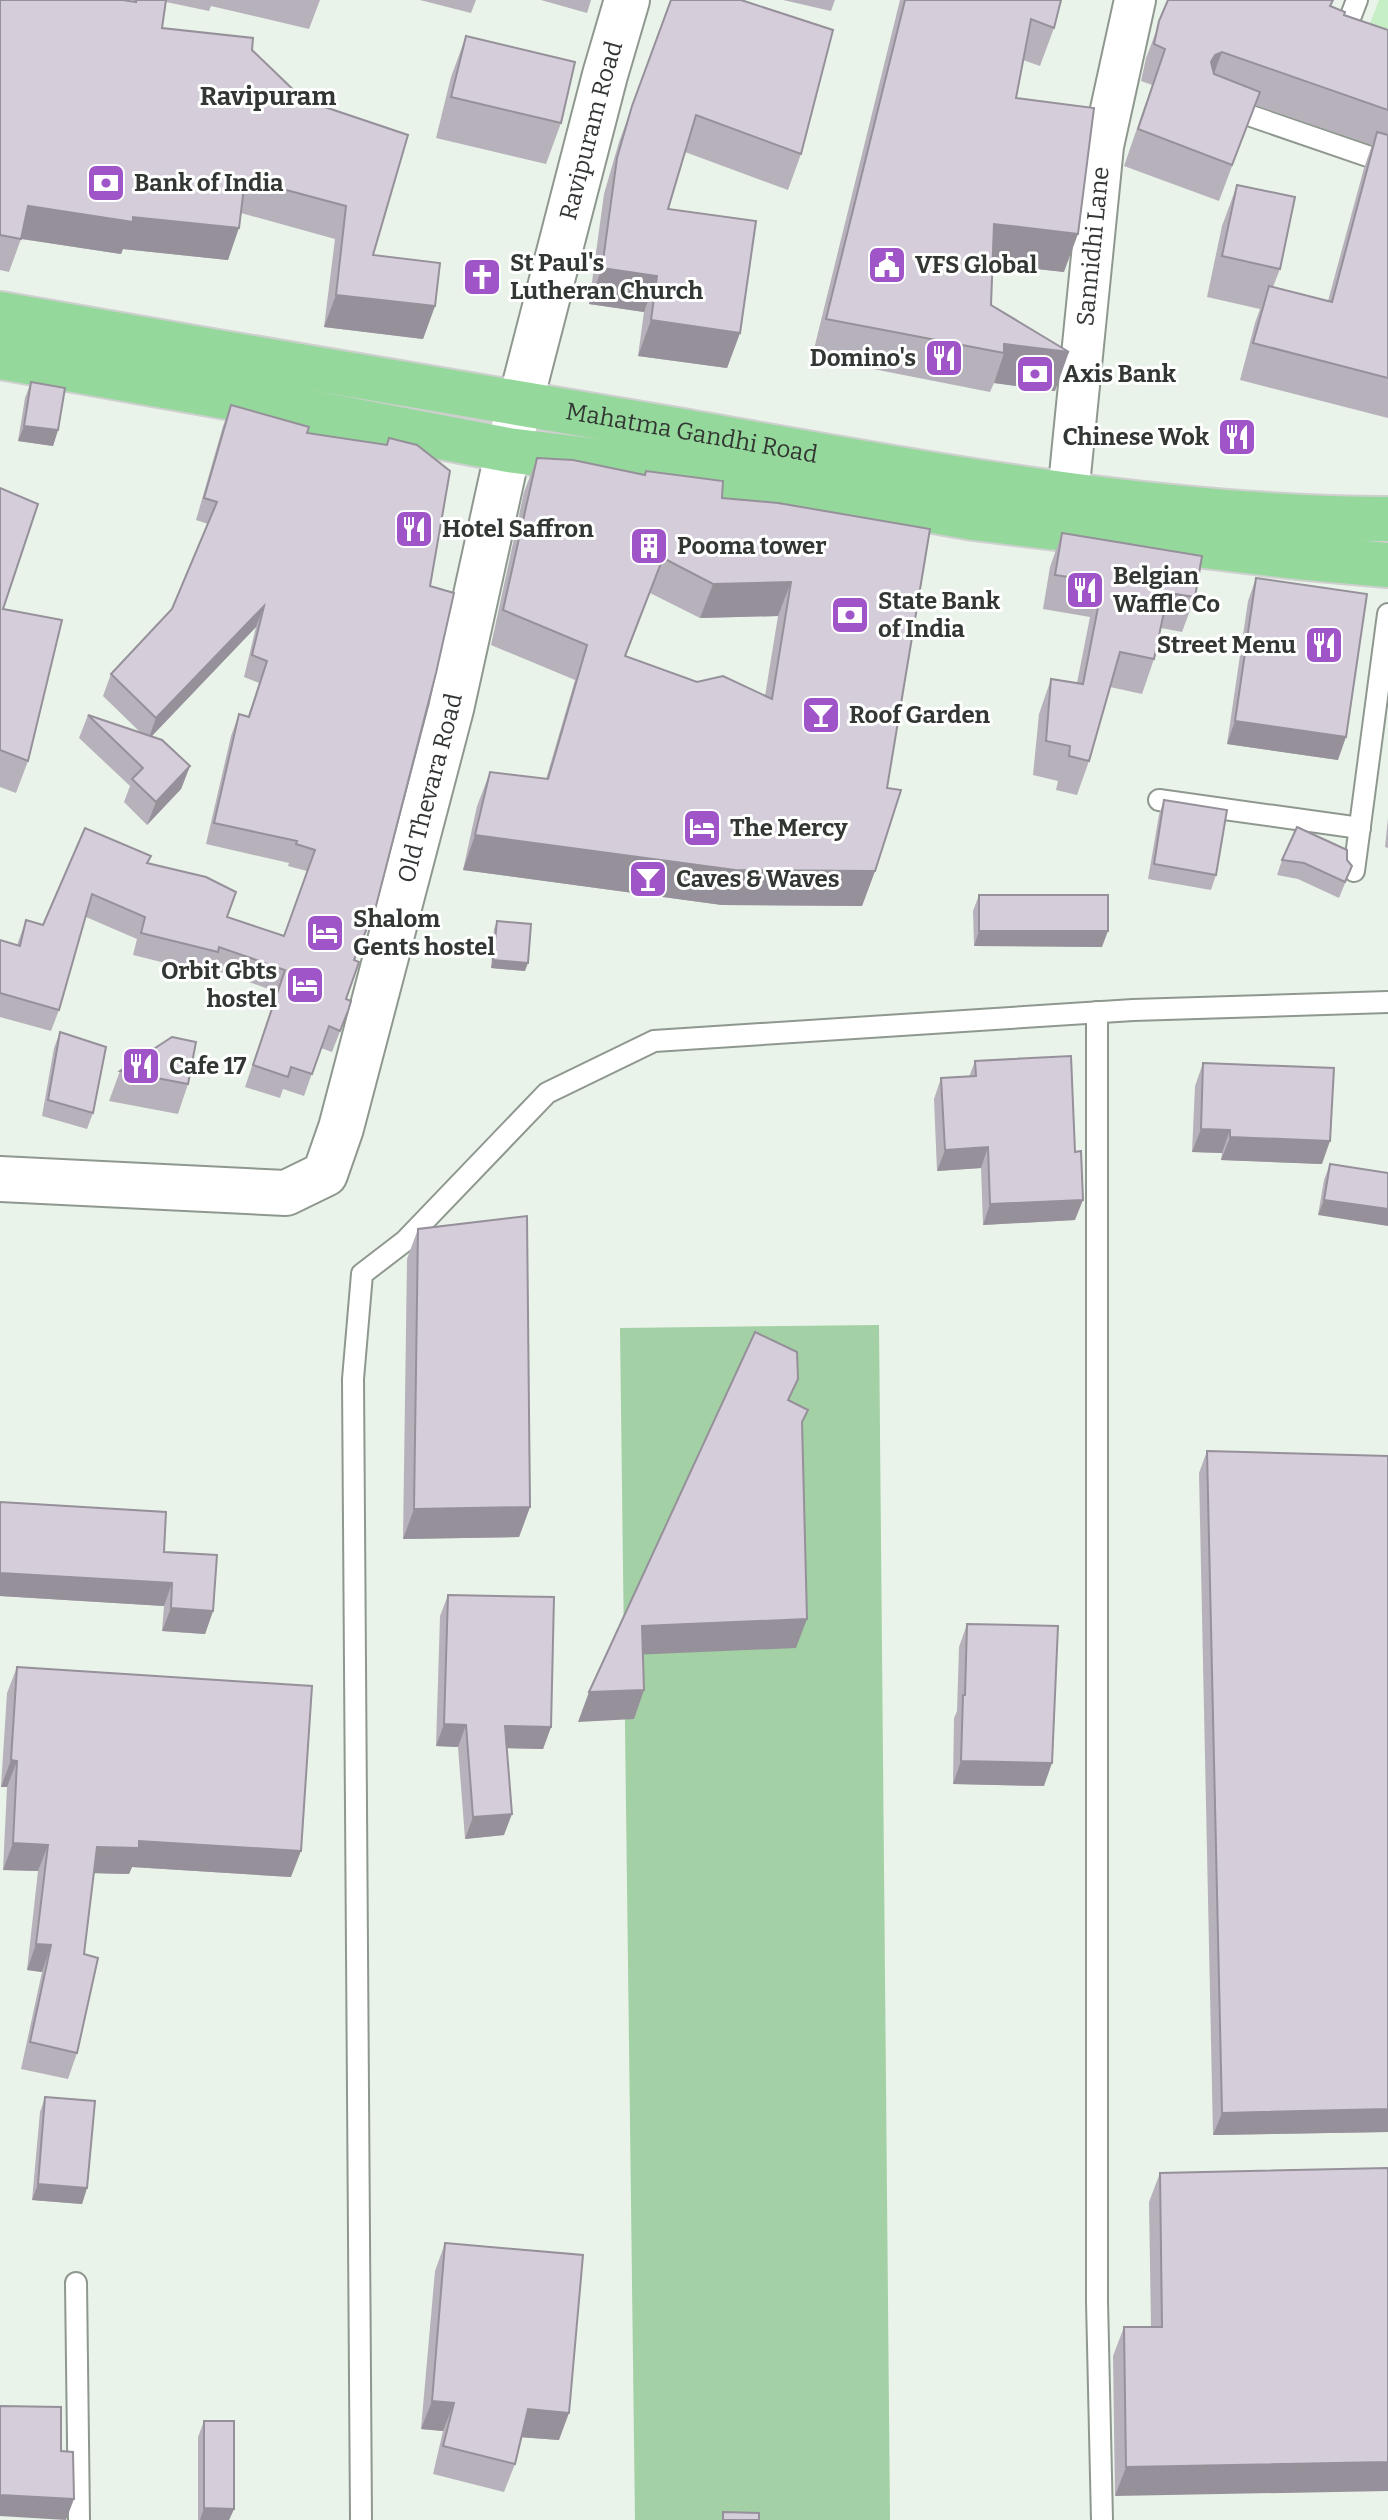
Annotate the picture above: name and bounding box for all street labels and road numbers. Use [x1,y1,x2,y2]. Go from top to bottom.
street label: Ravipuram Road [554,38,628,223]
street label: Sannidhi Lane [1071,165,1115,327]
street label: Mahatma Gandhi Road [564,397,820,469]
street label: Old Thevara Road [392,691,468,886]

